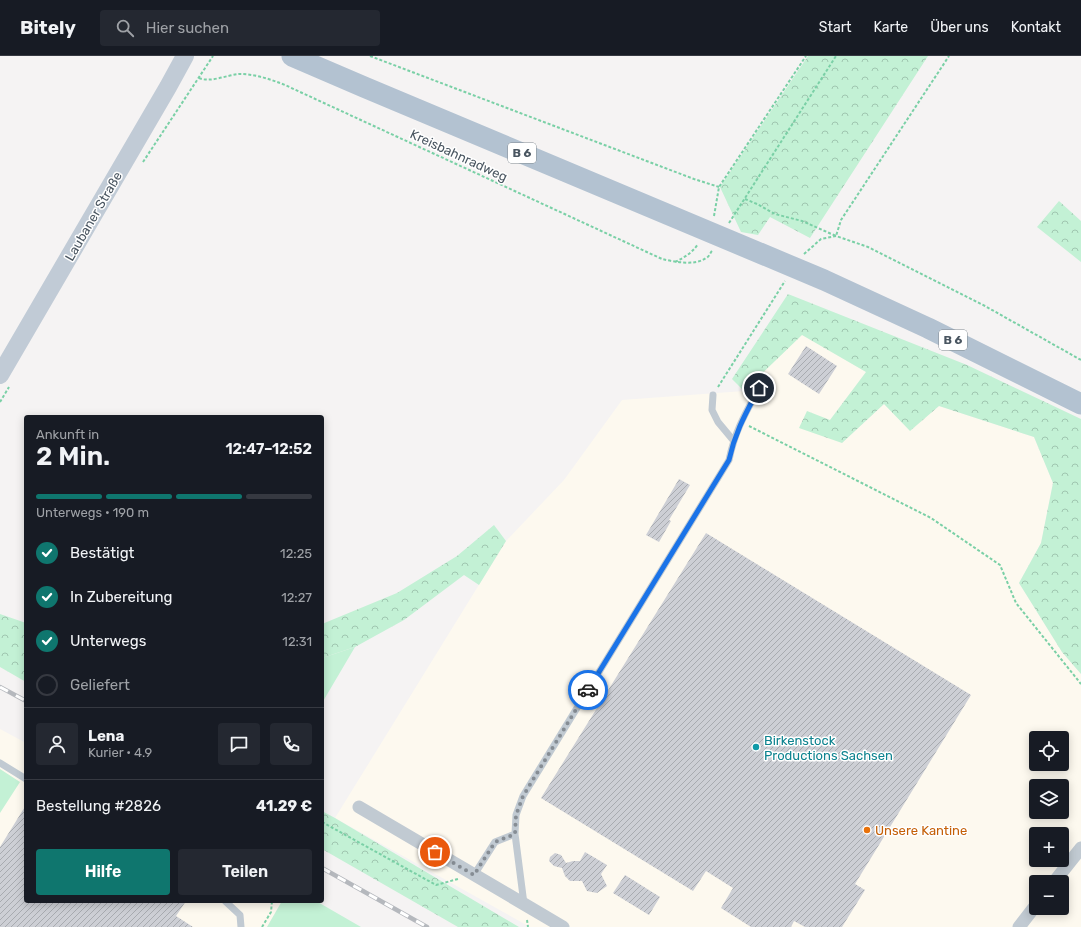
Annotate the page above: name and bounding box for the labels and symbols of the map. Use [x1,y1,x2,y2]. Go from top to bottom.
street label: Kreisbahnradweg [407,126,510,185]
road number: B 6 [508,143,536,163]
street label: Laubaner Straße [62,169,125,263]
road number: B 6 [939,330,967,350]
pin [742,371,776,405]
courier [568,670,608,710]
place label: Birkenstock Productions Sachsen [764,733,893,763]
marker: Birkenstock Productions Sachsen [751,742,761,752]
place label: Unsere Kantine [875,823,967,838]
marker: Unsere Kantine [862,825,872,835]
pin [418,835,452,869]

